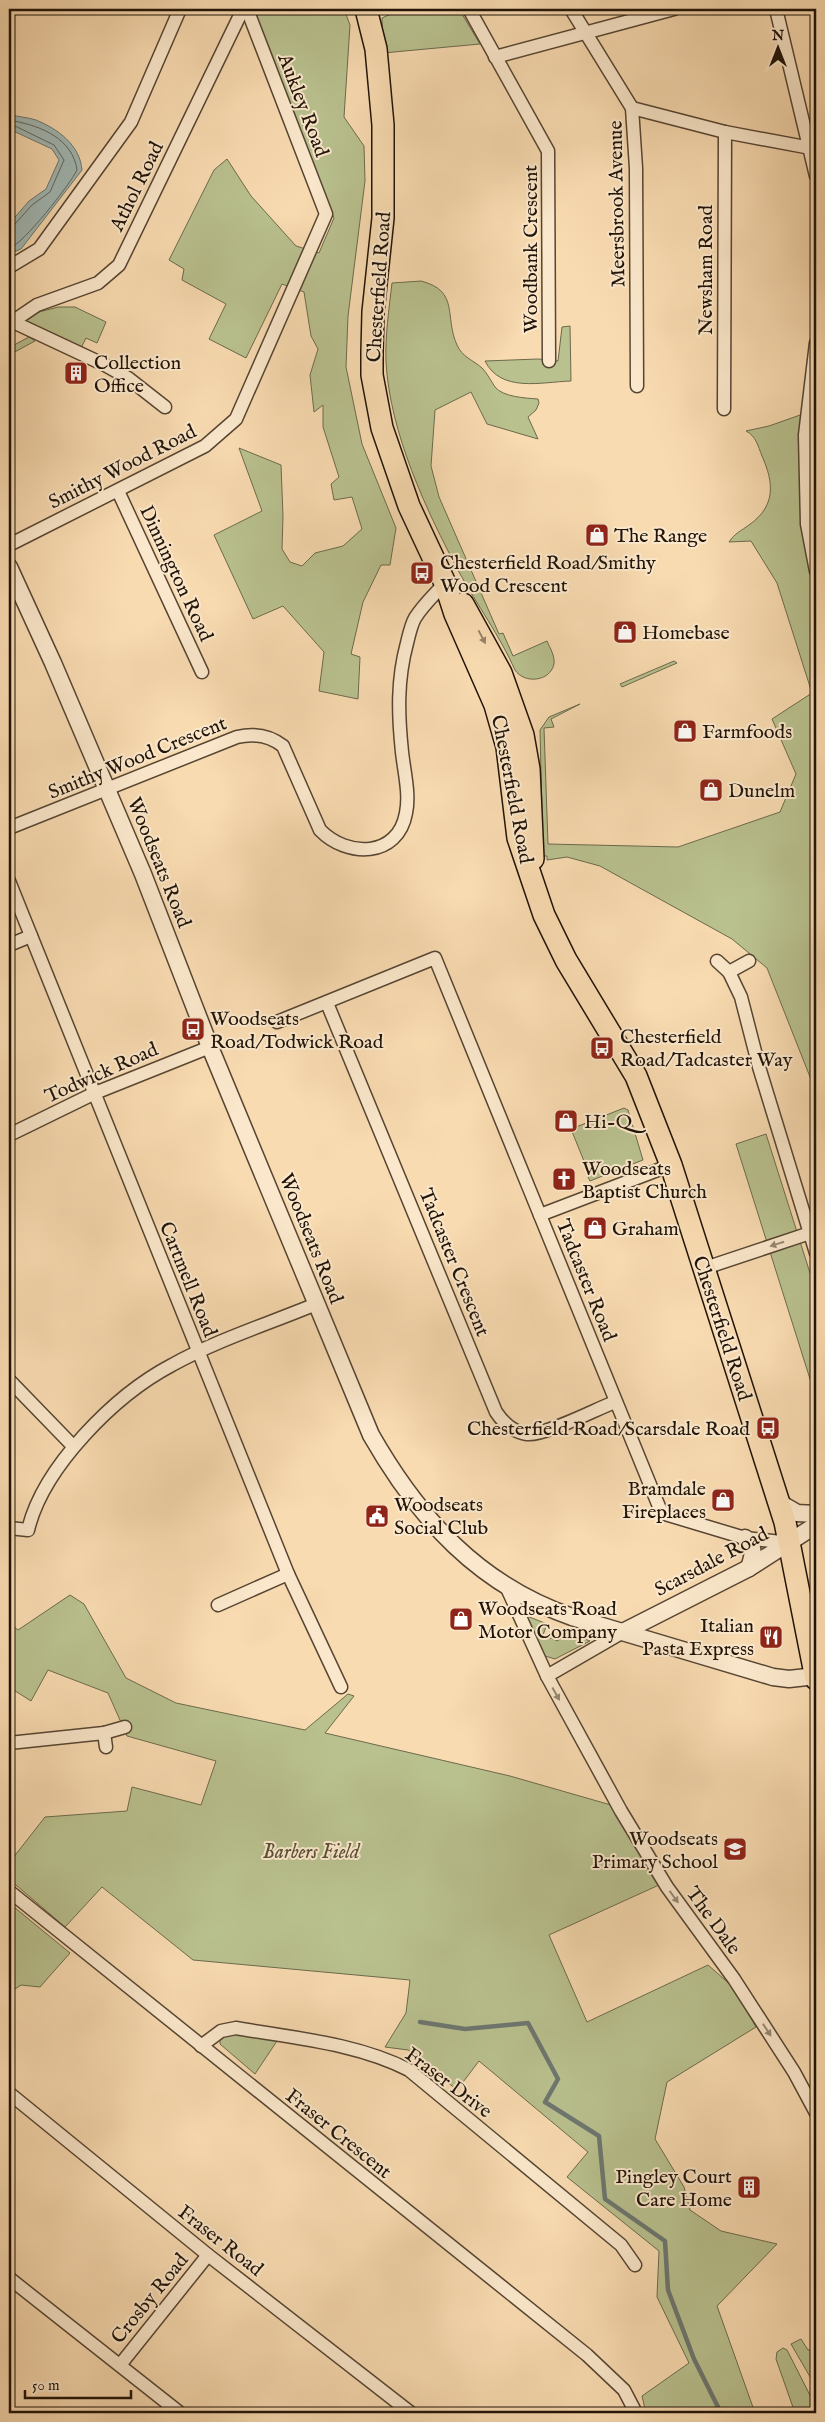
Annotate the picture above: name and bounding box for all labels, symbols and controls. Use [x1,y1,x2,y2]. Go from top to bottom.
north arrow [752,22,802,72]
text: N [771,27,784,45]
street label: Aukley Road [271,49,334,161]
street label: Meersbrook Avenue [604,120,631,288]
street label: Athol Road [104,137,170,236]
street label: Woodbank Crescent [519,165,544,333]
street label: Newsham Road [694,204,719,335]
street label: Chesterfield Road [362,211,397,363]
place label: Collection Office [94,351,181,399]
building icon: Collection Office [63,360,89,386]
street label: Smithy Wood Road [45,419,201,515]
street label: Dinnington Road [133,502,218,646]
shop icon: The Range [584,522,610,548]
place label: The Range [614,524,707,549]
place label: Chesterfield Road/Smithy Wood Crescent [440,551,656,599]
bus stop icon: Chesterfield Road/Smithy Wood Crescent [409,560,435,586]
shop icon: Homebase [612,619,638,645]
place label: Homebase [642,621,730,646]
one-way arrow [478,631,487,644]
street label: Smithy Wood Crescent [45,711,230,806]
street label: Chesterfield Road [485,713,538,866]
shop icon: Farmfoods [672,718,698,744]
place label: Farmfoods [702,720,792,745]
shop icon: Dunelm [698,777,724,803]
place label: Dunelm [728,779,795,804]
street label: Woodseats Road [121,794,196,932]
place label: Woodseats Road/Todwick Road [210,1007,384,1055]
bus stop icon: Woodseats Road/Todwick Road [180,1016,206,1042]
place label: Chesterfield Road/Tadcaster Way [620,1025,793,1073]
bus stop icon: Chesterfield Road/Tadcaster Way [589,1035,615,1061]
street label: Todwick Road [41,1037,162,1109]
shop icon: Hi-Q [553,1108,579,1134]
place label: Hi-Q [584,1110,647,1135]
place label: Woodseats Baptist Church [582,1157,707,1205]
church icon: Woodseats Baptist Church [551,1166,577,1192]
street label: Woodseats Road [273,1170,348,1308]
street label: Tadcaster Crescent [413,1185,495,1340]
shop icon: Graham [582,1215,608,1241]
street label: Tadcaster Road [550,1216,622,1346]
place label: Graham [612,1217,679,1242]
street label: Cartmell Road [153,1218,222,1341]
one-way arrow [769,1241,784,1248]
street label: Chesterfield Road [686,1253,757,1404]
bus stop icon: Chesterfield Road/Scarsdale Road [755,1415,781,1441]
place label: Chesterfield Road/Scarsdale Road [467,1417,750,1442]
place label: Bramdale Fireplaces [622,1477,706,1525]
shop icon: Bramdale Fireplaces [710,1487,736,1513]
place label: Woodseats Social Club [394,1493,488,1541]
public building icon: Woodseats Social Club [364,1503,390,1529]
street label: Scarsdale Road [651,1522,773,1603]
place label: Woodseats Road Motor Company [478,1597,617,1645]
shop icon: Woodseats Road Motor Company [448,1606,474,1632]
place label: Italian Pasta Express [642,1614,754,1662]
restaurant icon: Italian Pasta Express [758,1624,784,1650]
one-way arrow [552,1687,561,1700]
place label: Woodseats Primary School [592,1827,719,1875]
school or university icon: Woodseats Primary School [722,1836,748,1862]
park label: Barbers Field [263,1840,361,1865]
street label: The Dale [680,1882,746,1960]
one-way arrow [669,1890,679,1904]
one-way arrow [762,2024,772,2037]
street label: Fraser Drive [399,2042,497,2124]
street label: Fraser Crescent [280,2084,396,2185]
place label: Pingley Court Care Home [615,2165,732,2213]
building icon: Pingley Court Care Home [736,2174,762,2200]
street label: Fraser Road [172,2200,268,2282]
street label: Crosby Road [106,2248,194,2349]
scale bar [25,2367,131,2399]
text: 50 m [32,2376,60,2395]

